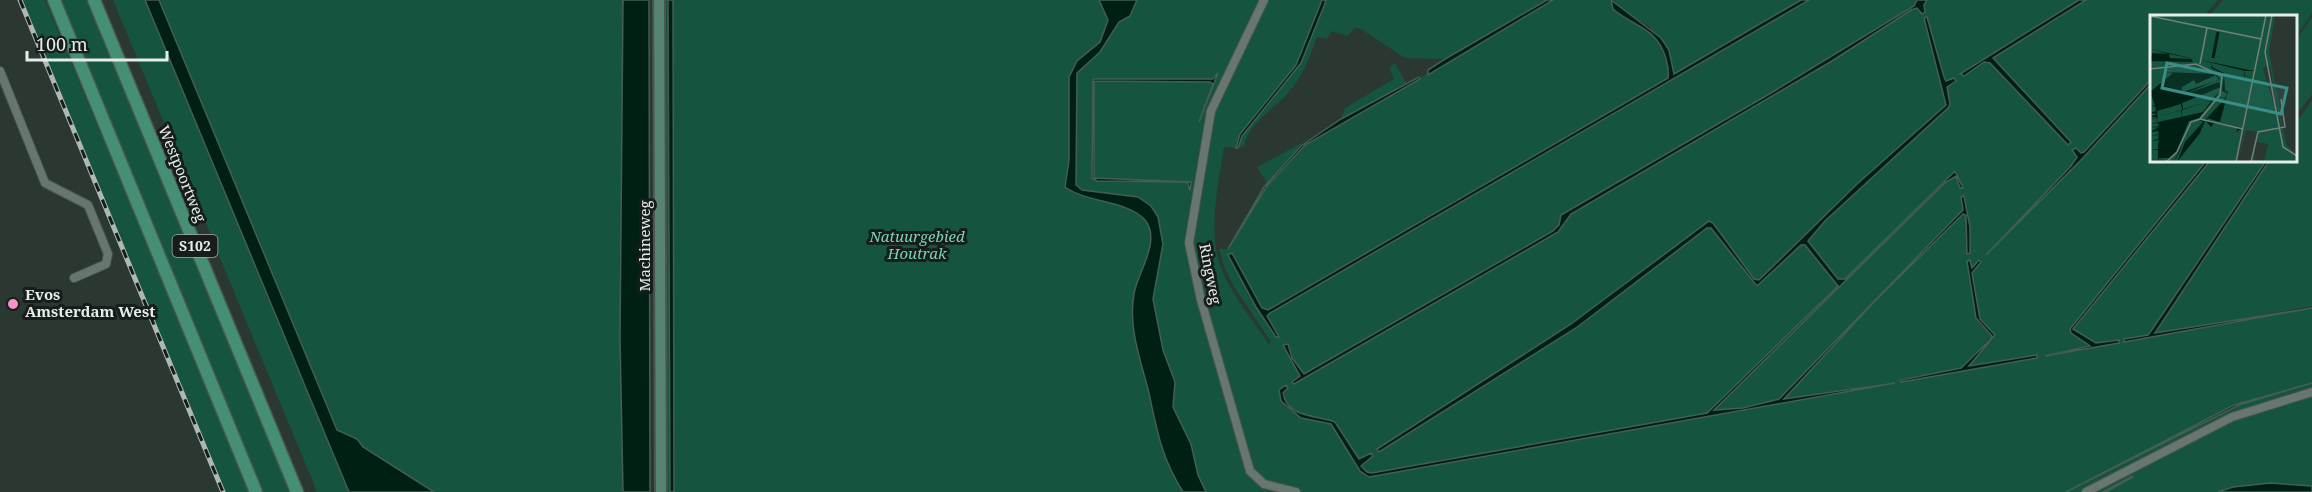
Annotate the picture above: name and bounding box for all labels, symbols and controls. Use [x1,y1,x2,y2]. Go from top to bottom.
inset map [2150,15,2297,162]
scale bar [27,24,166,62]
text: 100 m [36,32,88,56]
street label: Westpoortweg [154,122,211,225]
street label: Machineweg [634,201,654,291]
park label: Natuurgebied Houtrak [868,226,965,263]
road number: S102 [172,235,218,257]
street label: Ringweg [1195,242,1227,306]
place label: Evos Amsterdam West [25,284,155,321]
marker: Evos Amsterdam West [6,297,20,311]

